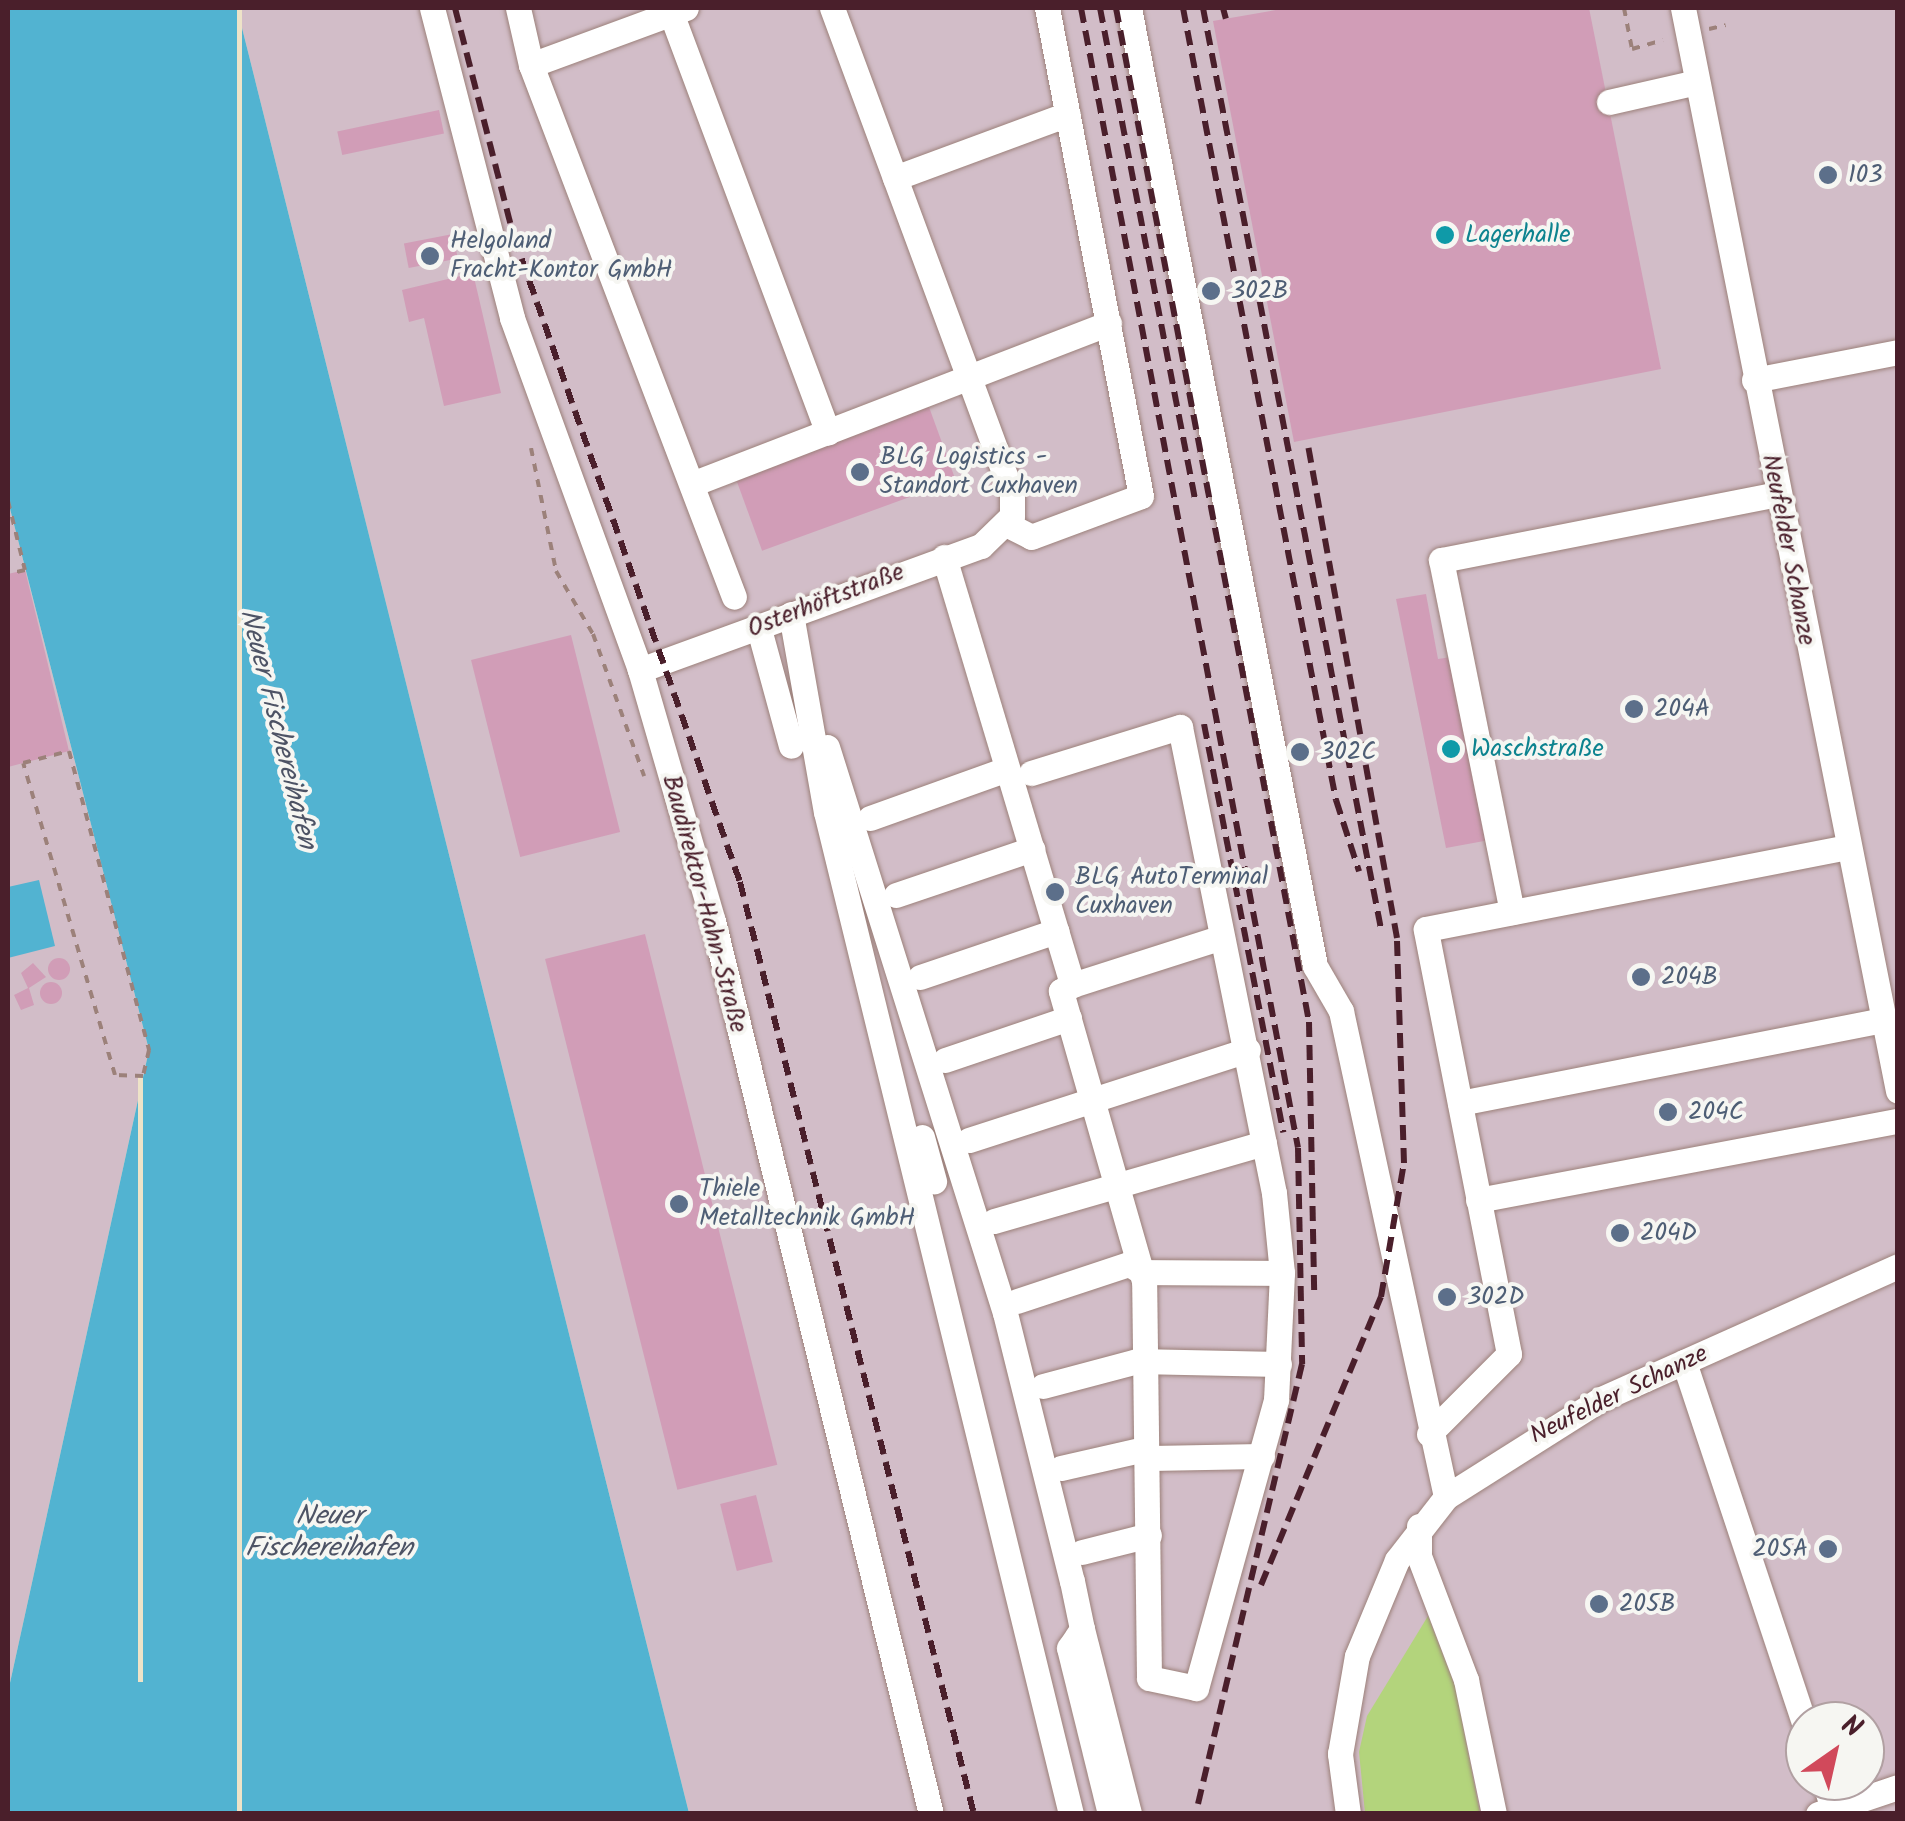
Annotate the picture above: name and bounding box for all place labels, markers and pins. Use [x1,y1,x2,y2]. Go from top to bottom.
place label: 103 [1848,160,1883,190]
marker: 103 [1817,164,1839,186]
place label: Lagerhalle [1465,220,1570,250]
marker: Lagerhalle [1434,224,1456,246]
place label: Helgoland Fracht-Kontor GmbH [450,227,673,286]
marker: Helgoland Fracht-Kontor GmbH [419,245,441,267]
place label: 302B [1231,276,1288,306]
marker: 302B [1200,280,1222,302]
place label: BLG Logistics - Standort Cuxhaven [880,443,1078,502]
marker: BLG Logistics - Standort Cuxhaven [849,461,871,483]
place label: 204A [1654,694,1710,724]
marker: 204A [1623,698,1645,720]
place label: Waschstraße [1471,734,1604,764]
place label: 302C [1320,737,1376,767]
marker: Waschstraße [1440,738,1462,760]
marker: 302C [1289,741,1311,763]
place label: BLG AutoTerminal Cuxhaven [1075,863,1268,922]
marker: BLG AutoTerminal Cuxhaven [1044,881,1066,903]
place label: 204B [1661,962,1718,992]
marker: 204B [1630,966,1652,988]
place label: 204C [1688,1097,1744,1127]
marker: 204C [1657,1101,1679,1123]
place label: Thiele Metalltechnik GmbH [699,1175,915,1234]
marker: Thiele Metalltechnik GmbH [668,1193,690,1215]
place label: 204D [1640,1218,1697,1248]
marker: 204D [1609,1222,1631,1244]
place label: 302D [1467,1282,1524,1312]
marker: 302D [1436,1286,1458,1308]
place label: 205A [1752,1534,1808,1564]
marker: 205A [1817,1538,1839,1560]
place label: 205B [1619,1589,1675,1619]
marker: 205B [1588,1593,1610,1615]

